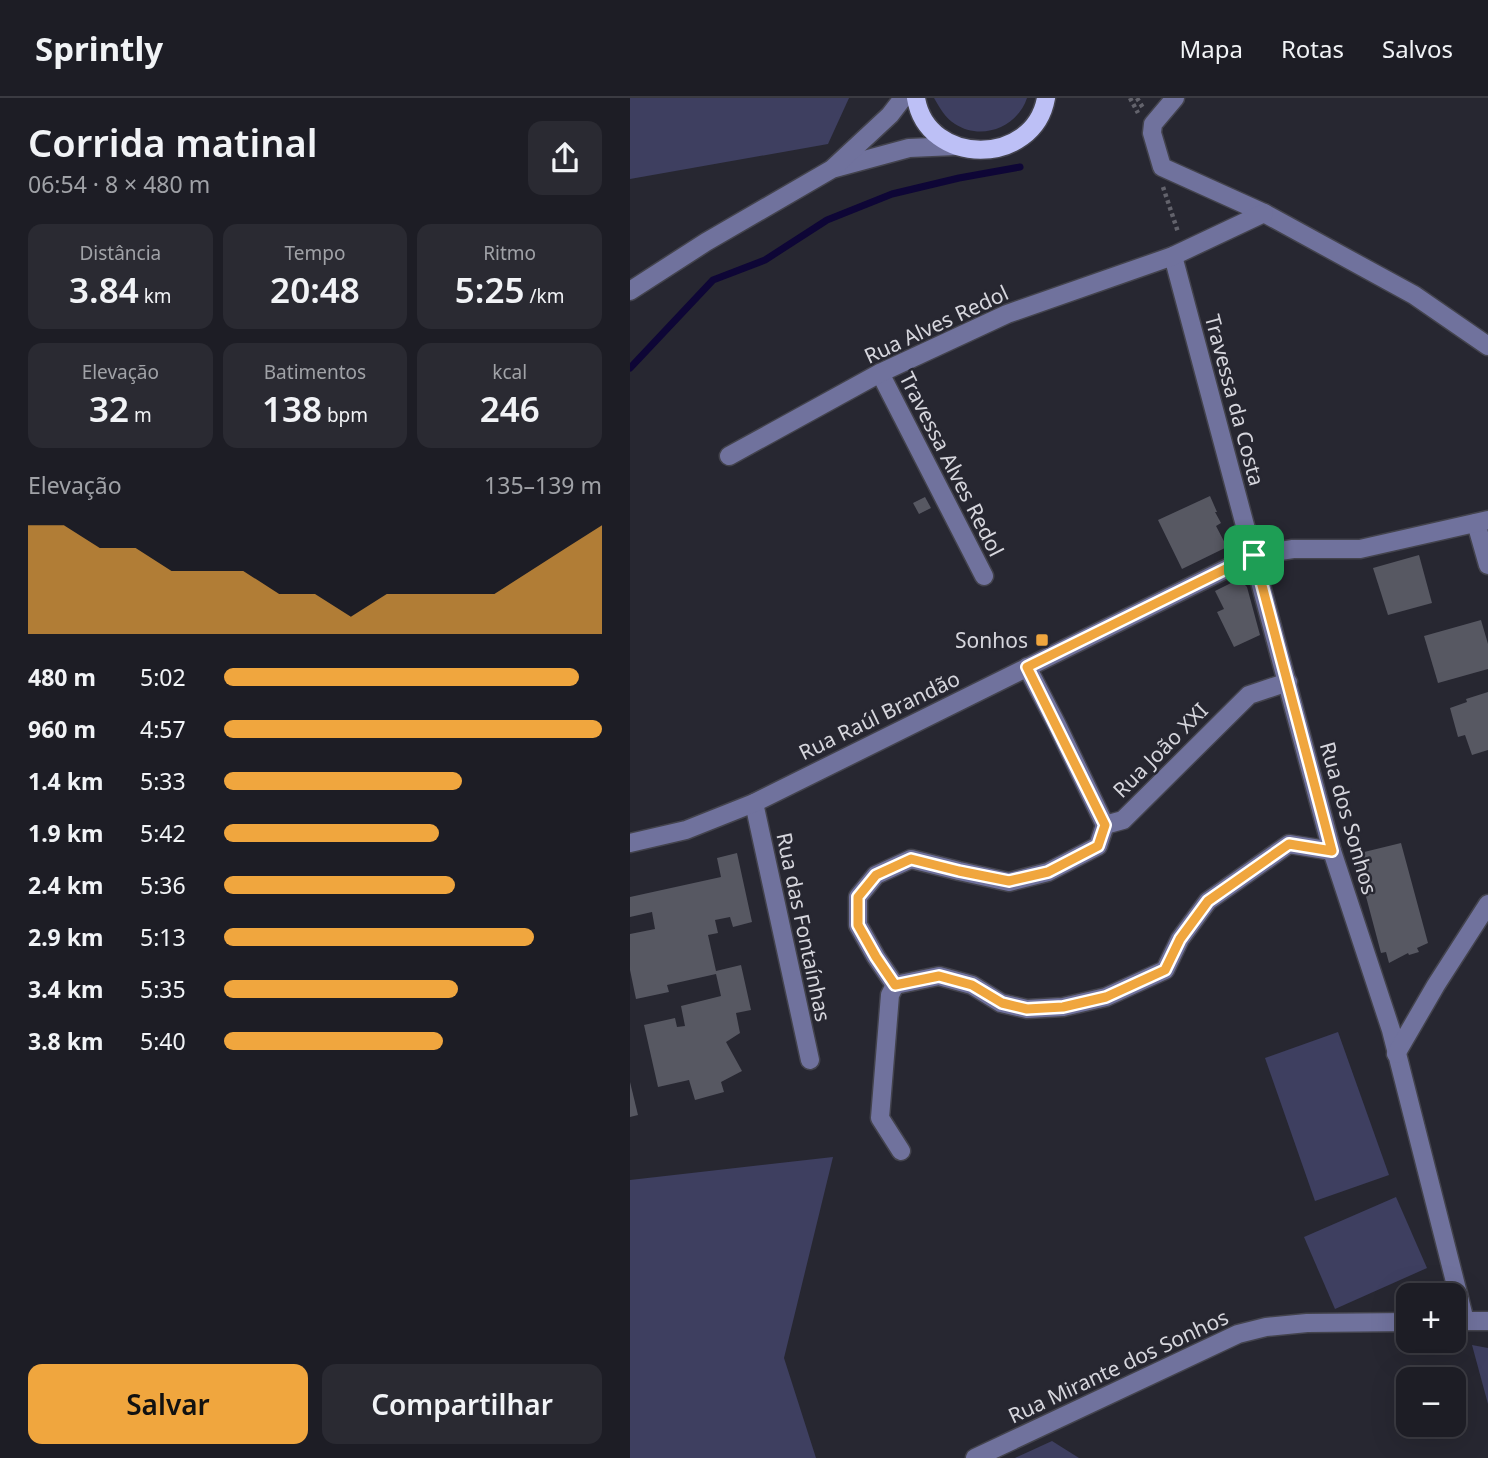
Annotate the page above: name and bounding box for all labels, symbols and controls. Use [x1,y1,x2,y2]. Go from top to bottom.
text: Sprintly [35,26,163,71]
text: Mapa [1179,32,1243,65]
text: Rotas [1281,32,1344,65]
text: Salvos [1382,32,1453,65]
text: Corrida matinal [28,116,317,168]
button: share [528,121,602,195]
text: 06:54 · 8 × 480 m [28,168,210,200]
text: Distância [79,240,161,266]
text: Tempo [285,240,345,266]
text: Ritmo [483,240,536,266]
text: 3.84 [69,266,139,313]
text: 20:48 [270,266,360,313]
text: 5:25 [455,266,525,313]
street label: Rua Alves Redol [859,278,1013,370]
text: km [139,283,172,309]
text: /km [525,283,564,309]
street label: Travessa da Costa [1199,311,1271,489]
text: Elevação [82,359,159,385]
text: Batimentos [264,359,366,385]
text: kcal [492,359,527,385]
street label: Travessa Alves Redol [893,367,1011,561]
text: 32 [89,385,129,432]
text: 138 [262,385,322,432]
text: 246 [480,385,540,432]
text: m [129,402,152,428]
text: bpm [322,402,368,428]
text: Elevação [28,469,122,501]
text: 135–139 m [484,469,602,501]
pin [1224,525,1284,585]
icon: arrive [1235,536,1273,574]
place label: Sonhos [955,626,1028,654]
marker: Sonhos [1034,632,1050,648]
text: 480 m [28,661,96,693]
text: 5:02 [140,661,186,693]
street label: Rua Raúl Brandão [794,664,964,766]
street label: Rua João XXI [1106,696,1214,804]
text: 960 m [28,713,96,745]
text: 4:57 [140,713,186,745]
street label: Rua dos Sonhos [1314,739,1384,897]
text: 1.4 km [28,765,103,797]
text: 5:33 [140,765,186,797]
text: 1.9 km [28,817,103,849]
text: 5:42 [140,817,186,849]
street label: Rua das Fontaínhas [770,830,838,1024]
text: 2.4 km [28,869,103,901]
text: 5:36 [140,869,186,901]
text: 2.9 km [28,921,103,953]
text: 5:13 [140,921,186,953]
text: 3.4 km [28,973,103,1005]
text: 5:35 [140,973,186,1005]
text: 3.8 km [28,1025,103,1057]
text: 5:40 [140,1025,186,1057]
map controls [1396,1283,1466,1437]
button: + [1396,1283,1466,1353]
street label: Rua Mirante dos Sonhos [1003,1303,1233,1429]
button: Salvar [28,1364,308,1444]
button: Compartilhar [322,1364,602,1444]
button: − [1396,1367,1466,1437]

